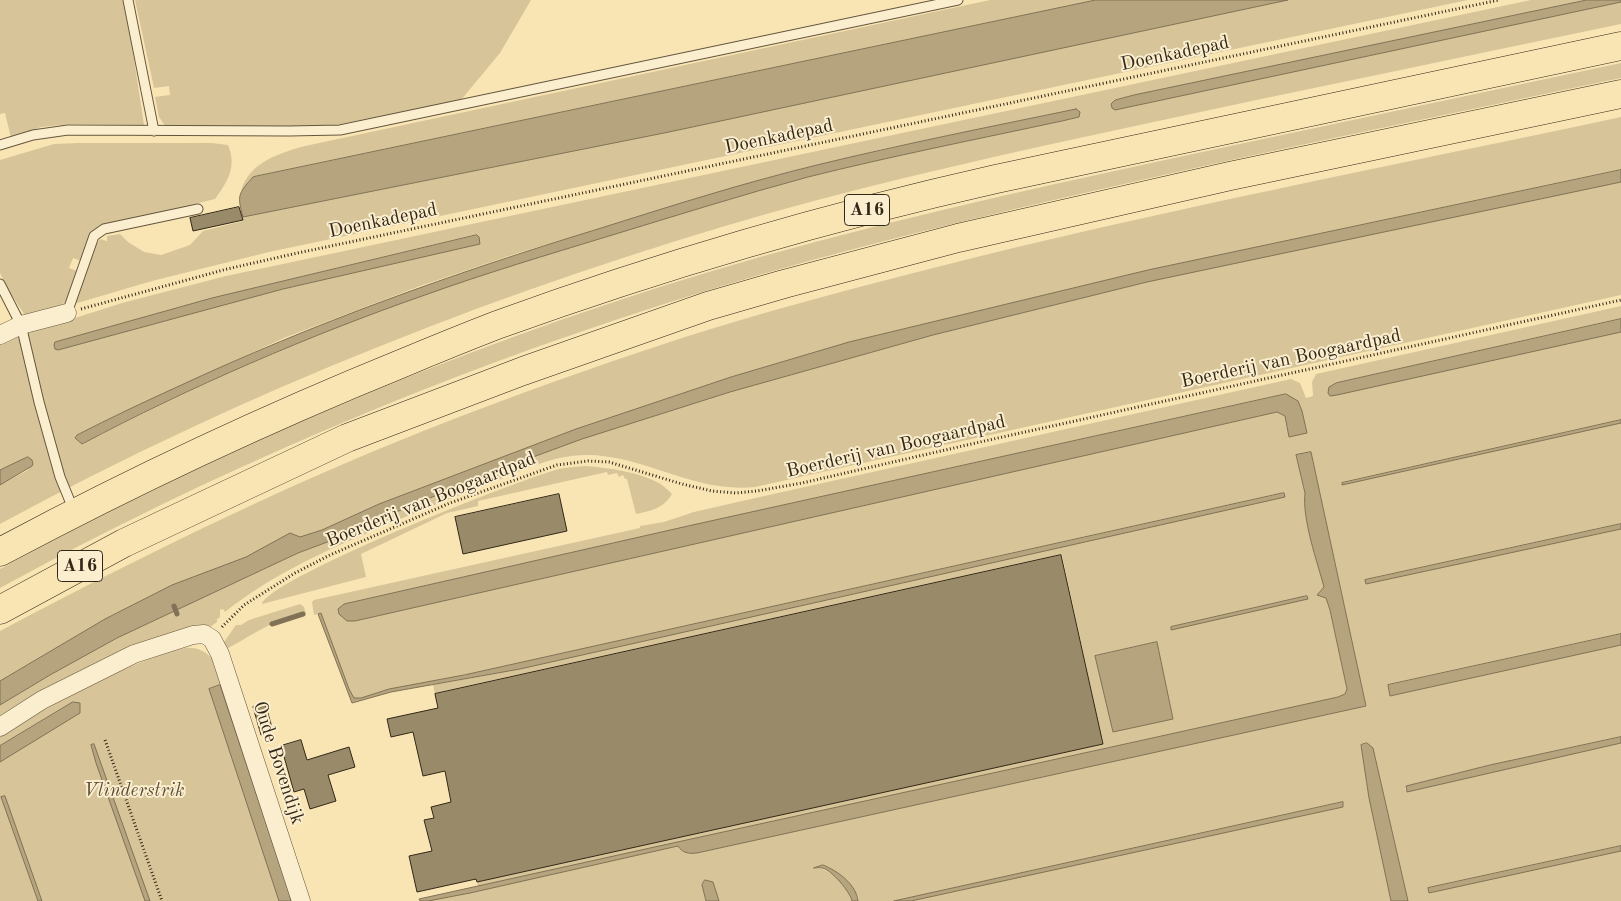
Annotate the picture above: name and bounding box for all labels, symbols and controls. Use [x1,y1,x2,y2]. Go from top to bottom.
street label: Doenkadepad [1119,31,1231,77]
street label: Doenkadepad [723,114,835,160]
road number: A16 [844,194,890,226]
street label: Doenkadepad [327,198,439,244]
street label: Boerderij van Boogaardpad [1179,325,1403,393]
street label: Boerderij van Boogaardpad [784,411,1008,483]
street label: Boerderij van Boogaardpad [323,447,539,553]
road number: A16 [58,550,102,582]
street label: Oude Bovendijk [247,698,309,828]
park label: Vlinderstrik [84,780,184,802]

